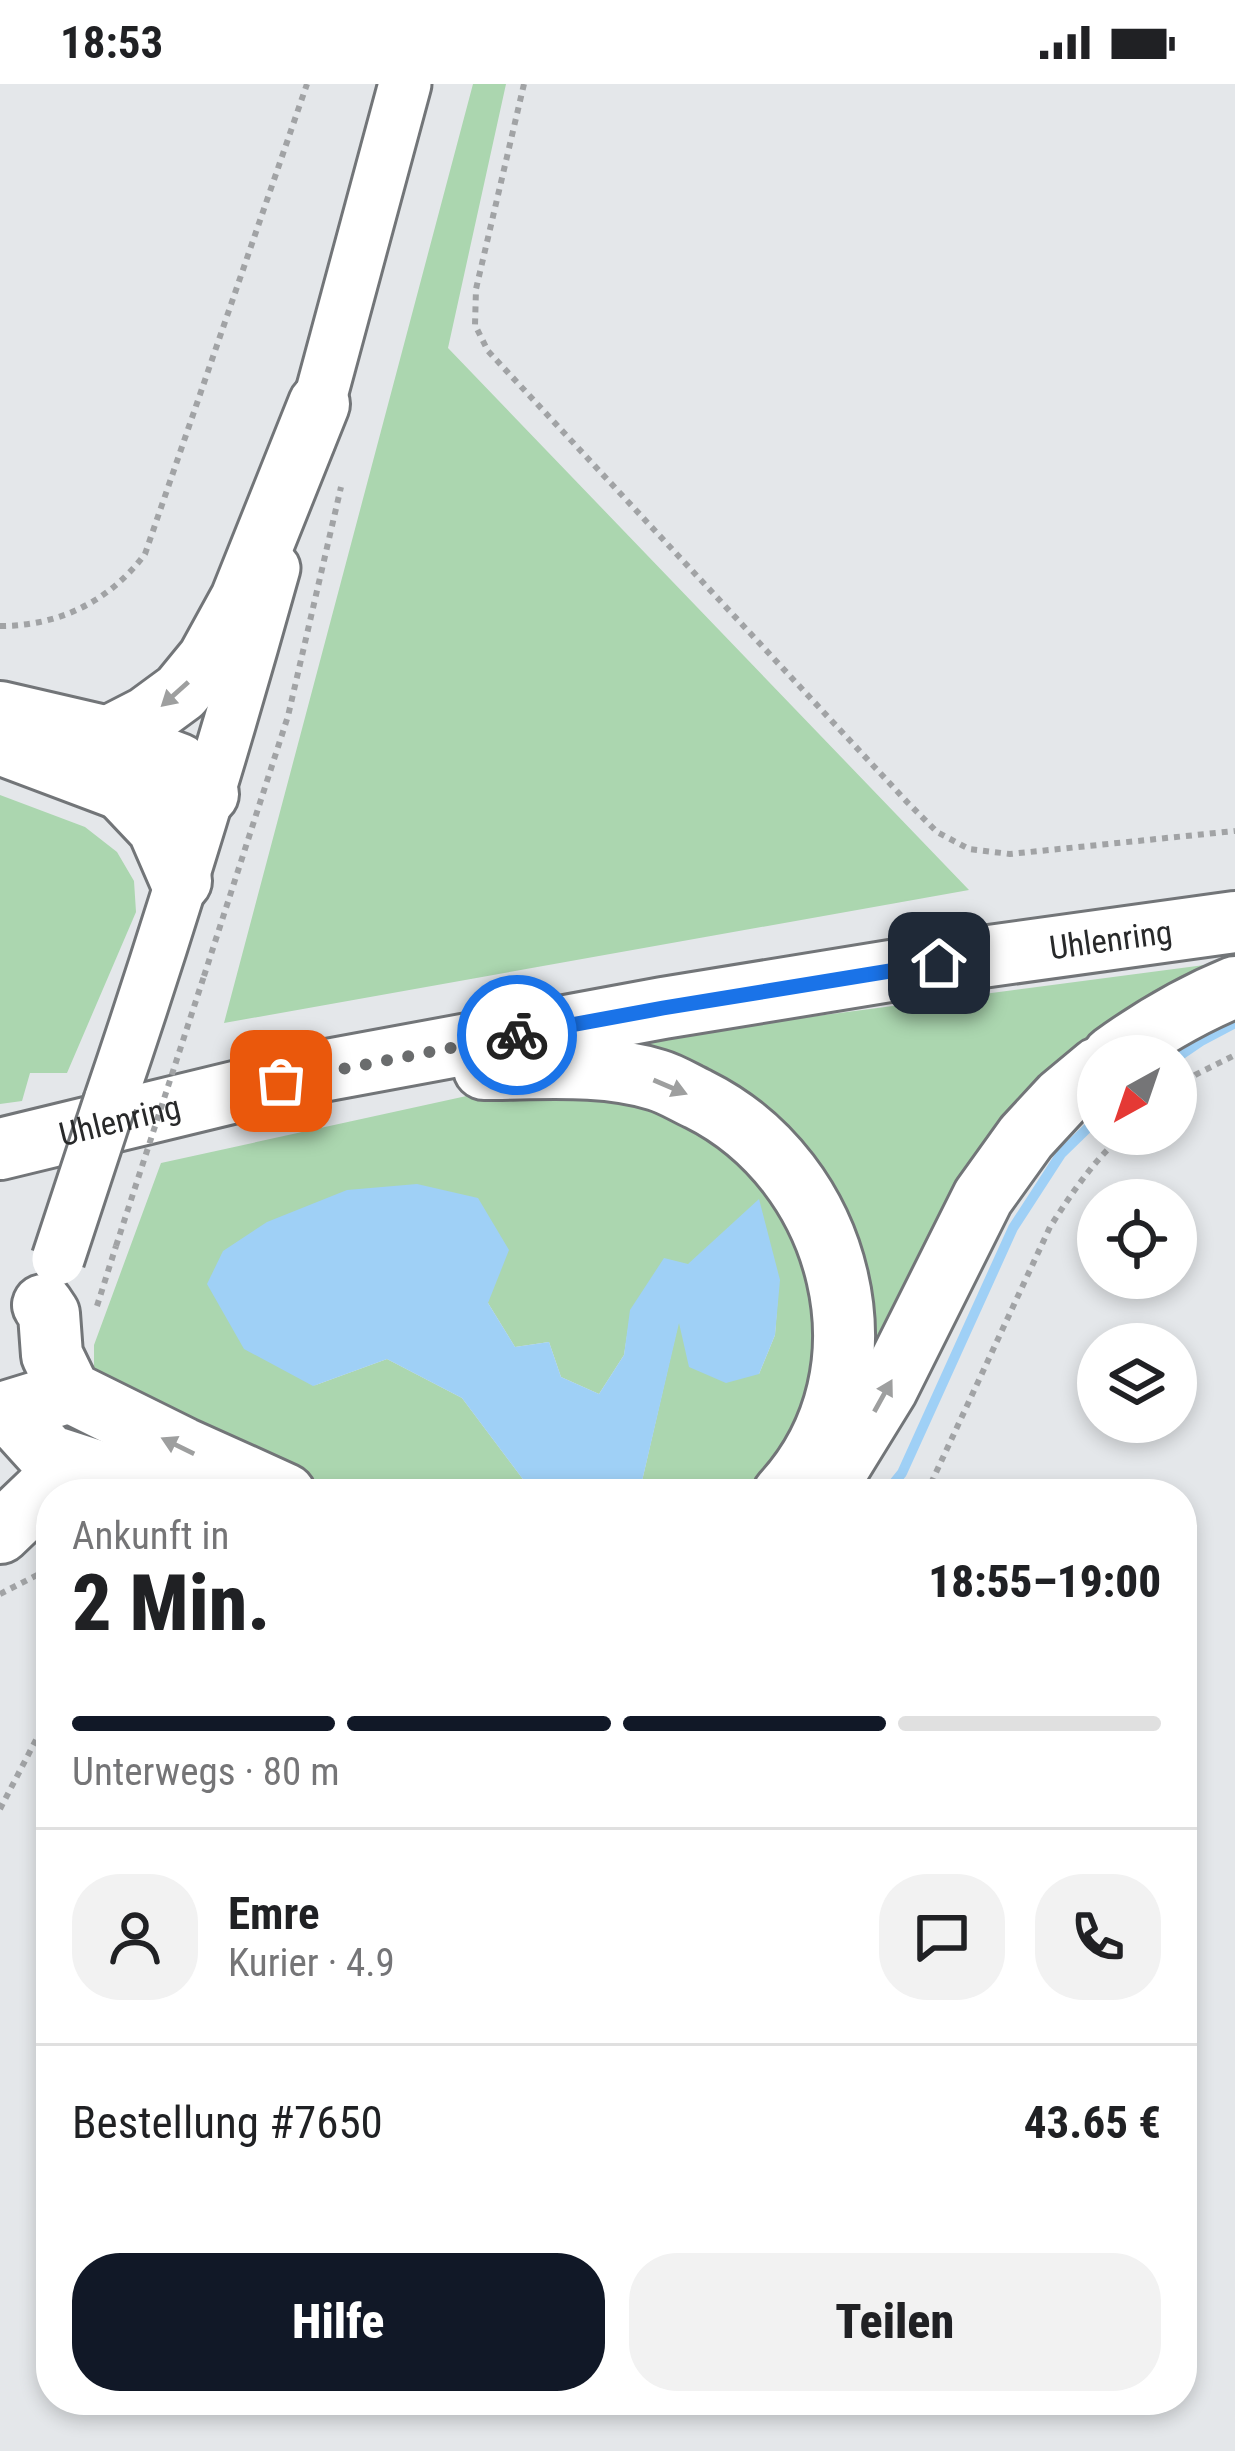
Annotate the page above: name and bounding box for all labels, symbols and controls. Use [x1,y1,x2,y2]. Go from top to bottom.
text: 18:53 [60,16,163,69]
one-way arrow [160,680,189,707]
pin [888,912,990,1014]
street label: Uhlenring [1047,912,1174,968]
icon: home [906,930,972,996]
courier [457,975,577,1095]
icon: bike [484,1002,550,1068]
pin [230,1030,332,1132]
north arrow [1077,1035,1197,1155]
map controls [1077,1035,1197,1443]
icon: bag [248,1048,314,1114]
one-way arrow [653,1077,688,1097]
street label: Uhlenring [55,1087,184,1154]
button: locate [1077,1179,1197,1299]
button: layers [1077,1323,1197,1443]
one-way arrow [872,1379,893,1414]
one-way arrow [161,1436,196,1456]
text: Ankunft in [72,1513,229,1559]
text: 18:55–19:00 [928,1555,1161,1608]
text: 2 Min. [72,1558,271,1649]
text: Unterwegs · 80 m [72,1749,340,1795]
button: person [72,1874,198,2000]
button: chat [879,1874,1005,2000]
button: phone [1035,1874,1161,2000]
text: Emre [228,1887,319,1940]
text: Kurier · 4.9 [228,1940,395,1986]
text: Bestellung #7650 [72,2096,383,2149]
text: 43.65 € [1024,2096,1161,2149]
button: Hilfe [72,2253,605,2391]
button: Teilen [629,2253,1161,2391]

